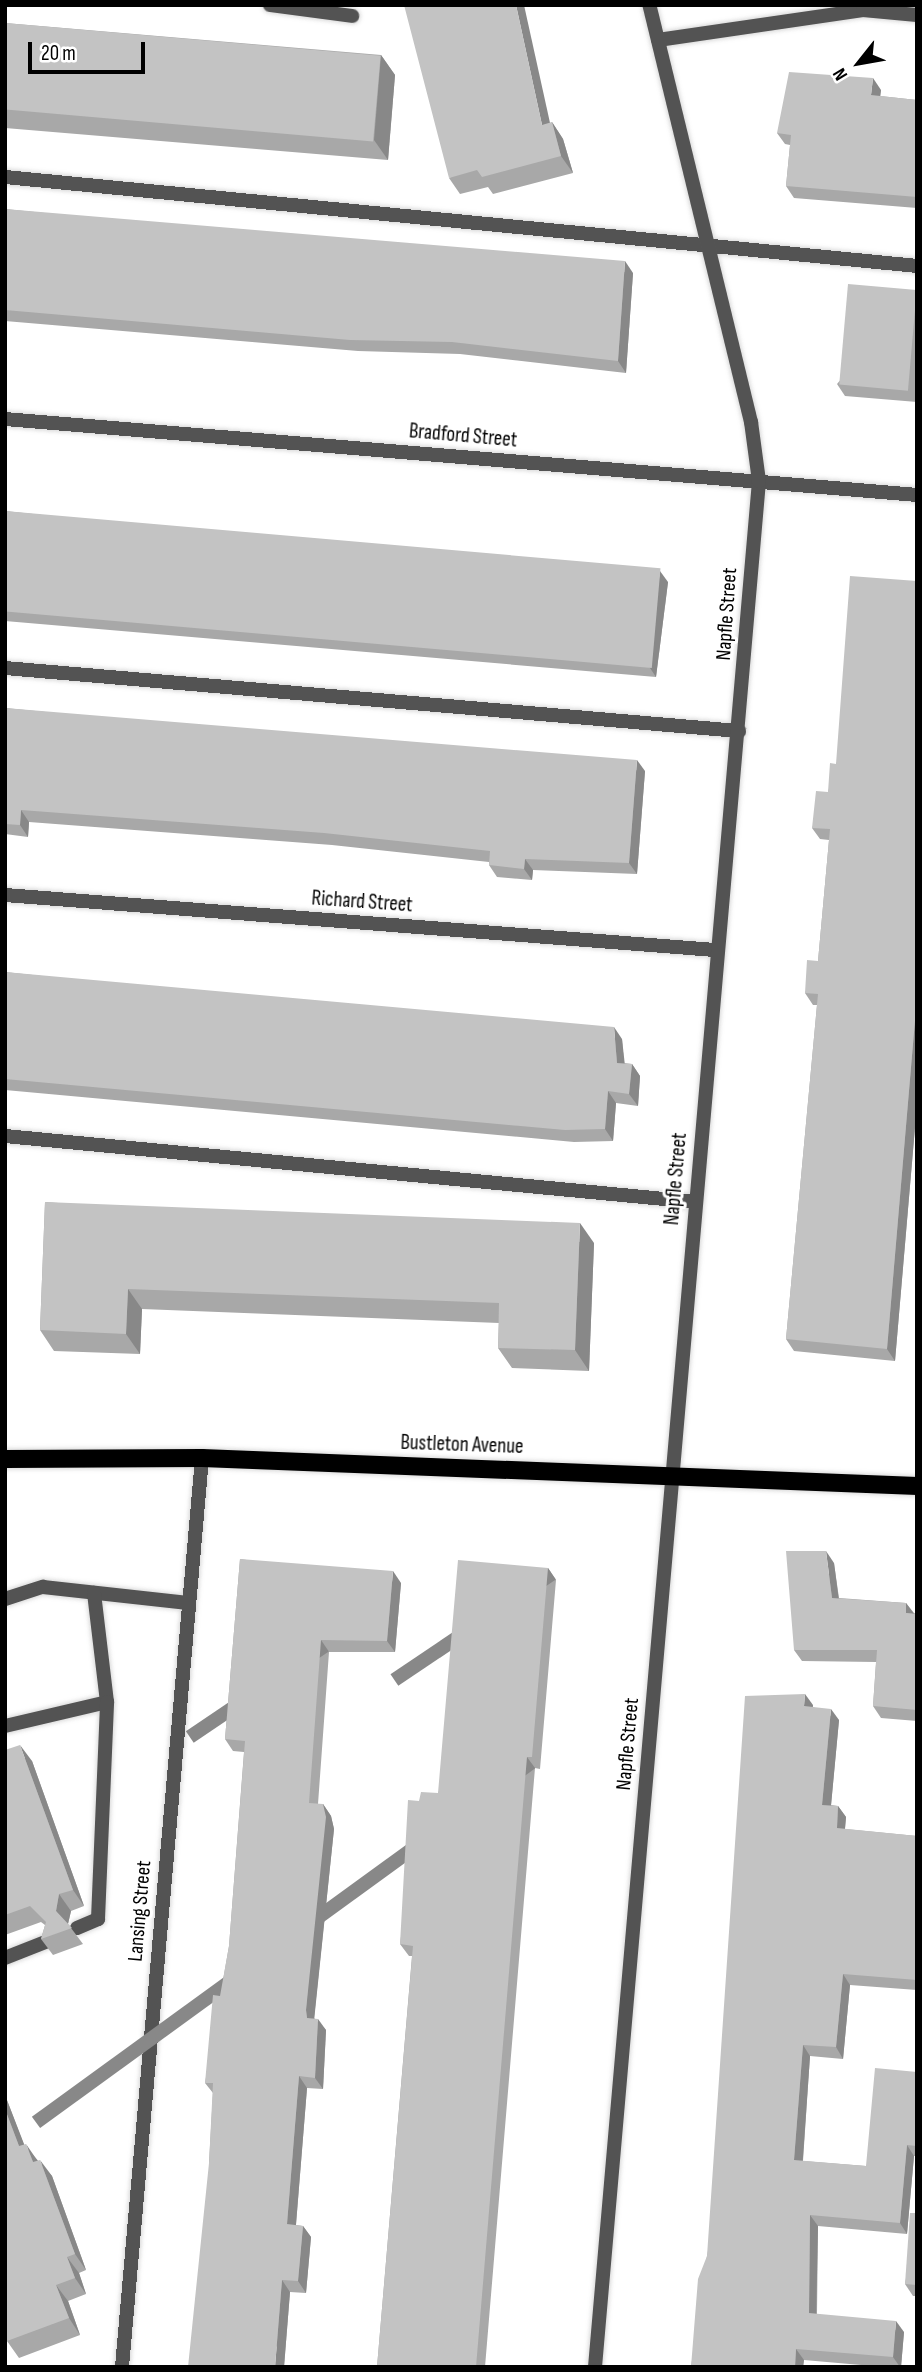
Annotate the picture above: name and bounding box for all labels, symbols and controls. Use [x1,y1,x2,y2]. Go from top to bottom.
scale bar [32,28,149,72]
north arrow [824,28,894,98]
text: 20 m [41,41,76,66]
text: N [828,64,853,84]
street label: Bradford Street [408,419,518,453]
street label: Napfle Street [711,567,743,661]
street label: Richard Street [311,886,413,918]
street label: Napfle Street [659,1132,693,1226]
street label: Bustleton Avenue [400,1430,524,1460]
street label: Napfle Street [611,1697,645,1791]
street label: Lansing Street [123,1859,157,1963]

